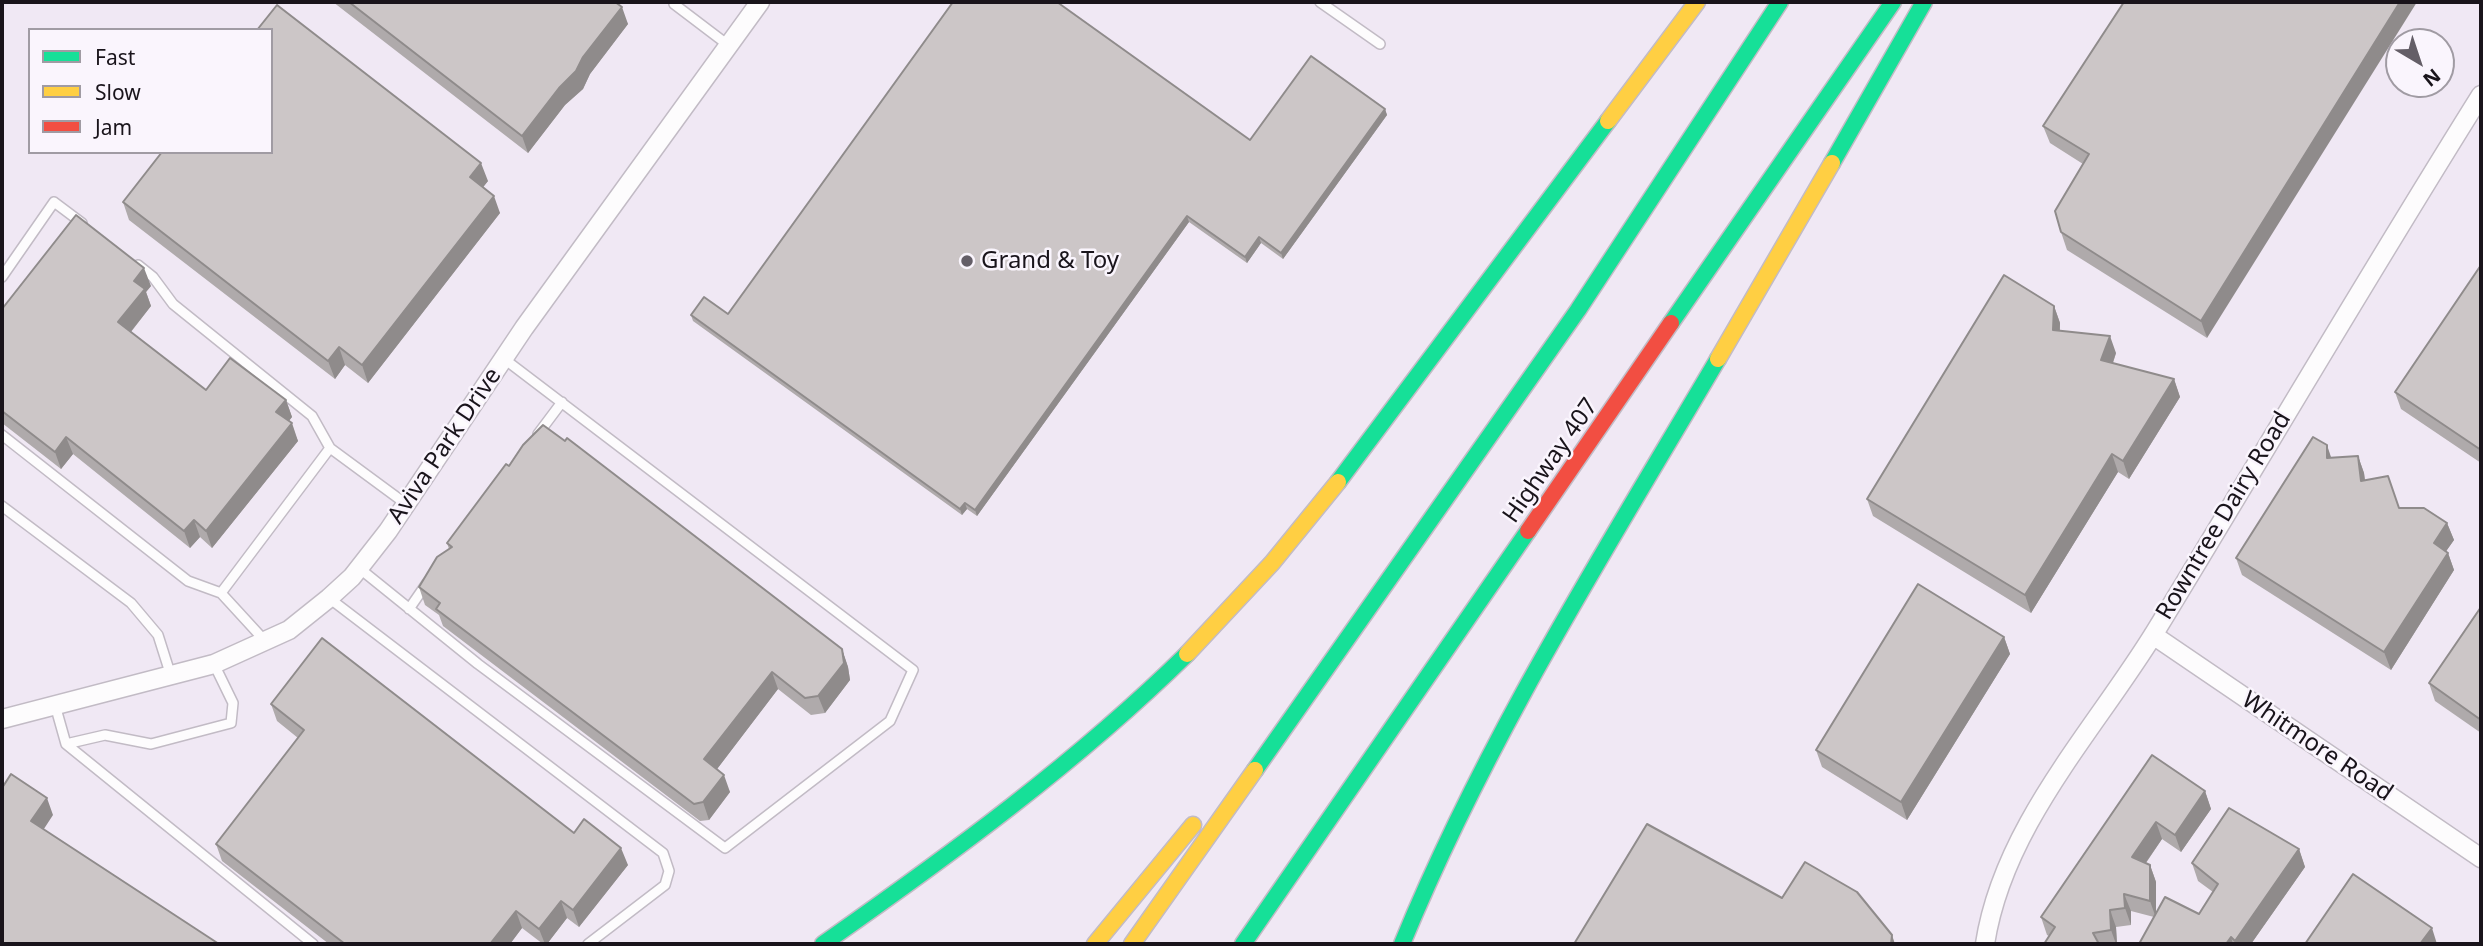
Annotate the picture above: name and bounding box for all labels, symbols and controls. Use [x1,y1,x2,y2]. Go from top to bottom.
legend [28,28,273,154]
north arrow [2385,28,2455,98]
text: Fast [95,43,135,71]
text: N [2418,63,2446,93]
text: Slow [95,78,141,106]
text: Jam [95,113,132,141]
place label: Grand & Toy [981,247,1119,275]
marker: Grand & Toy [959,253,975,269]
street label: Aviva Park Drive [382,363,508,529]
street label: Highway 407 [1497,393,1605,529]
street label: Rowntree Dairy Road [2151,407,2297,625]
street label: Whitmore Road [2236,686,2398,808]

